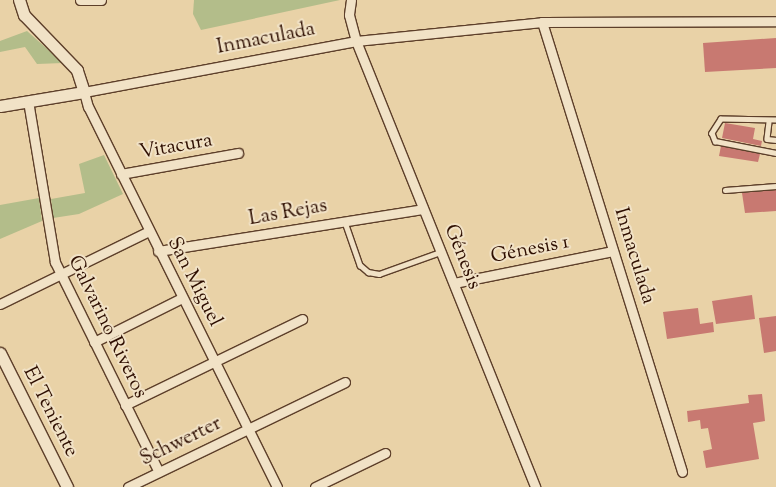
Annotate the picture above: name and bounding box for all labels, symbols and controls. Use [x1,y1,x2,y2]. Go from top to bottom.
street label: Inmaculada [215,18,317,60]
street label: Vitacura [138,129,214,165]
street label: Las Rejas [247,194,329,232]
street label: Inmaculada [608,205,660,307]
street label: Génesis [438,221,486,293]
street label: Génesis 1 [489,231,571,269]
street label: San Miguel [161,233,227,331]
street label: Galvarino Riveros [62,252,152,402]
street label: El Teniente [17,363,83,461]
street label: Schwerter [137,412,225,472]

